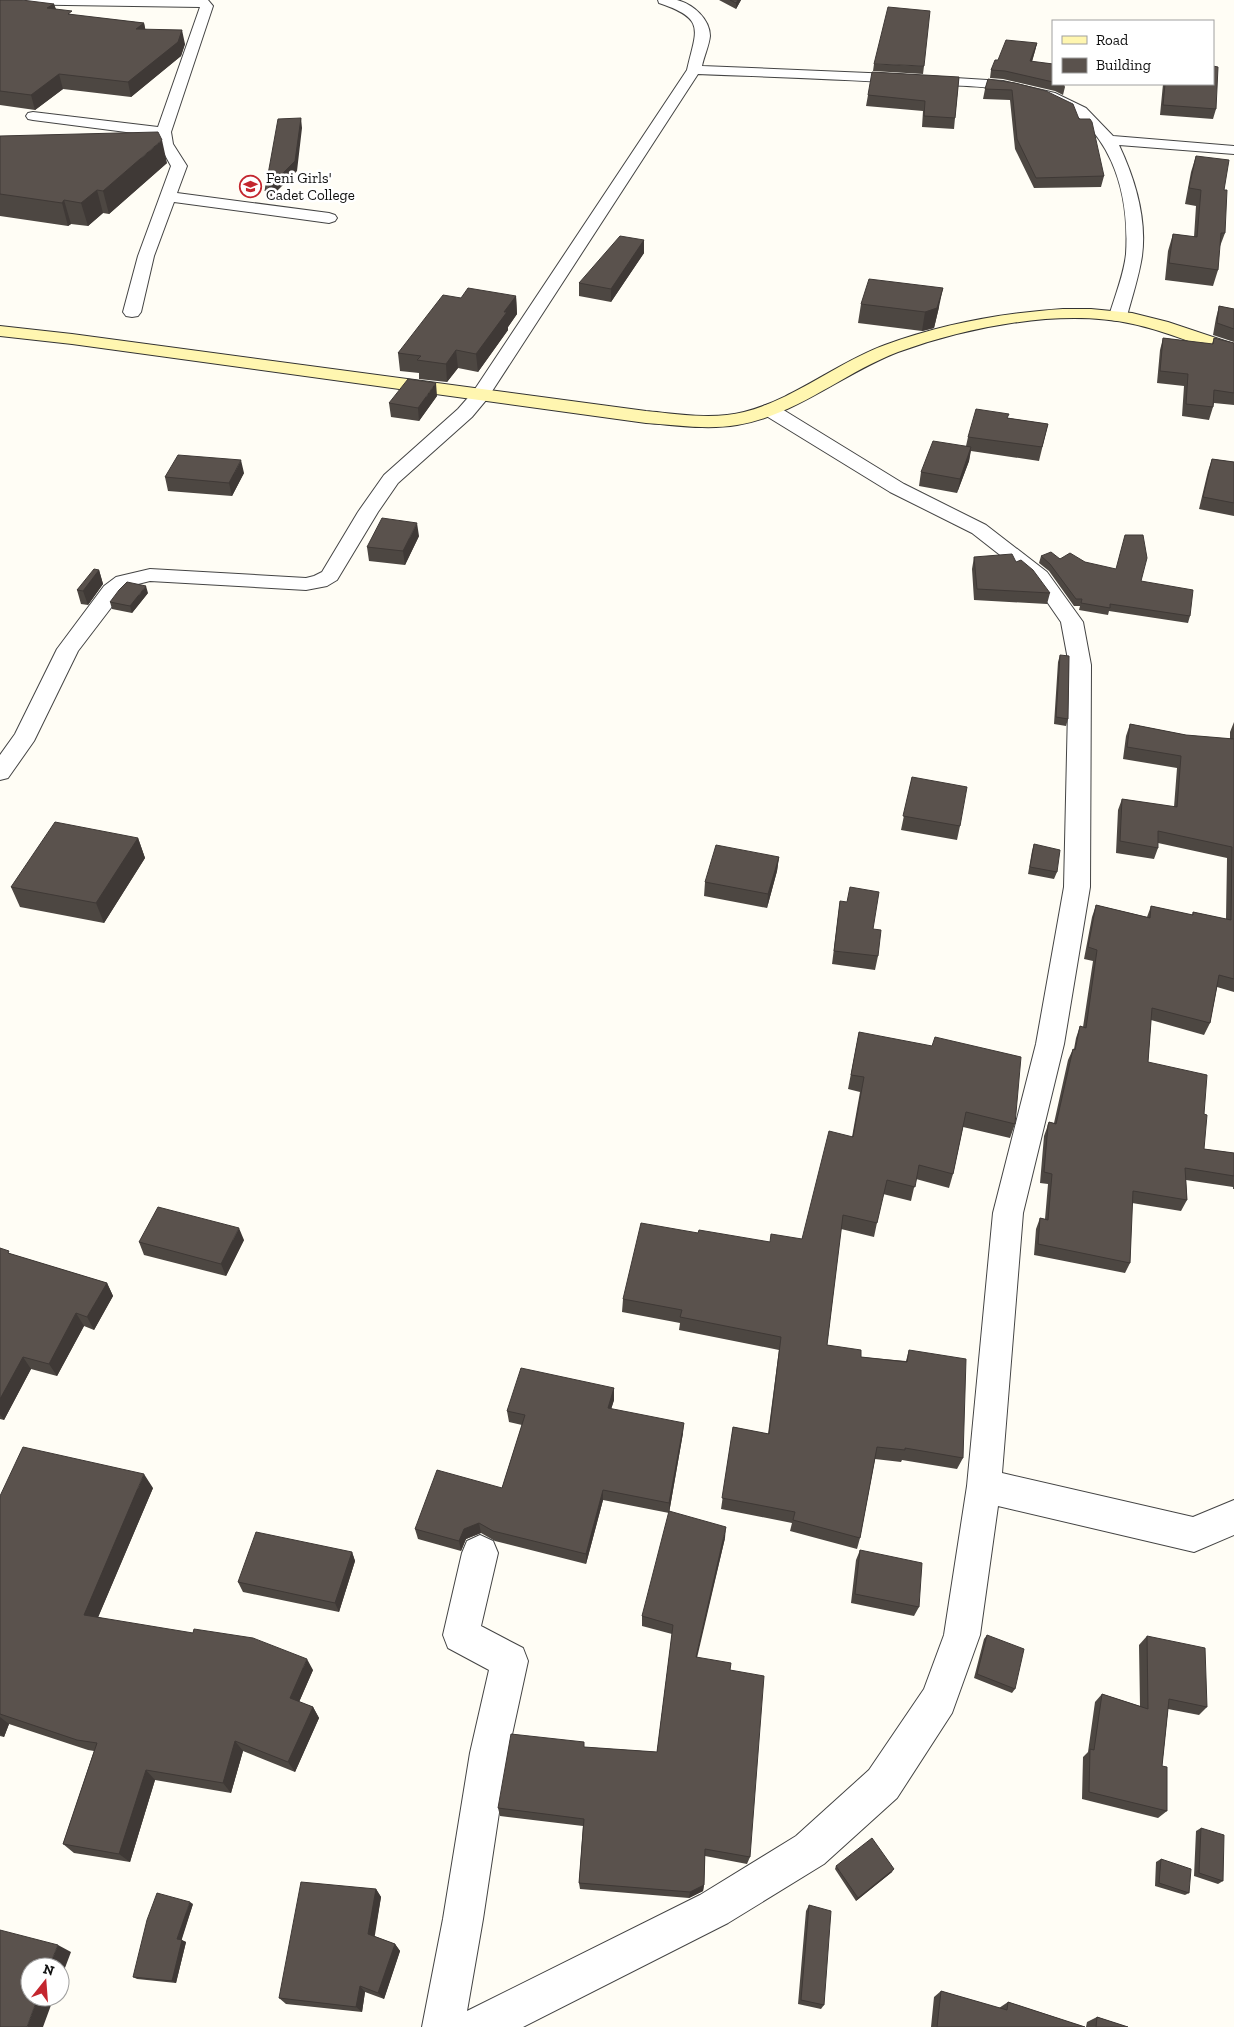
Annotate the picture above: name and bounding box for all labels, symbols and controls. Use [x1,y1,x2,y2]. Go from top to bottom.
legend [1052,20,1214,85]
text: Road [1096,31,1129,49]
text: Building [1096,56,1151,74]
place label: Feni Girls' Cadet College [266,169,355,204]
school or university icon: Feni Girls' Cadet College [238,175,262,199]
north arrow [20,1957,70,2007]
text: N [41,1960,57,1980]

